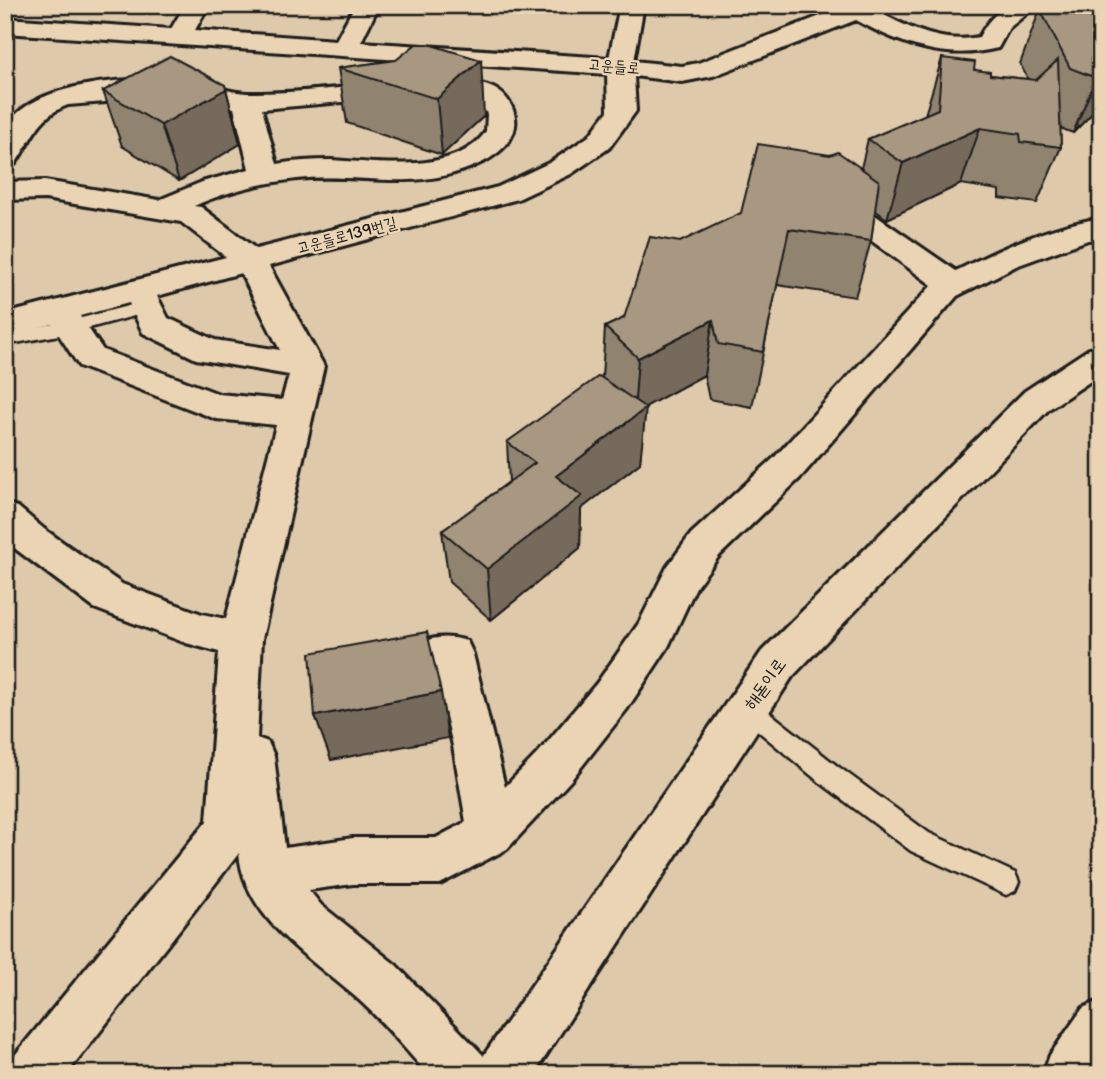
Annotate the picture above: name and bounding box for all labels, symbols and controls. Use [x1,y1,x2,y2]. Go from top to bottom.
street label: 고운들로 [588,55,640,79]
street label: 고운들로139번길 [295,214,399,258]
street label: 해돋이로 [739,654,791,714]

